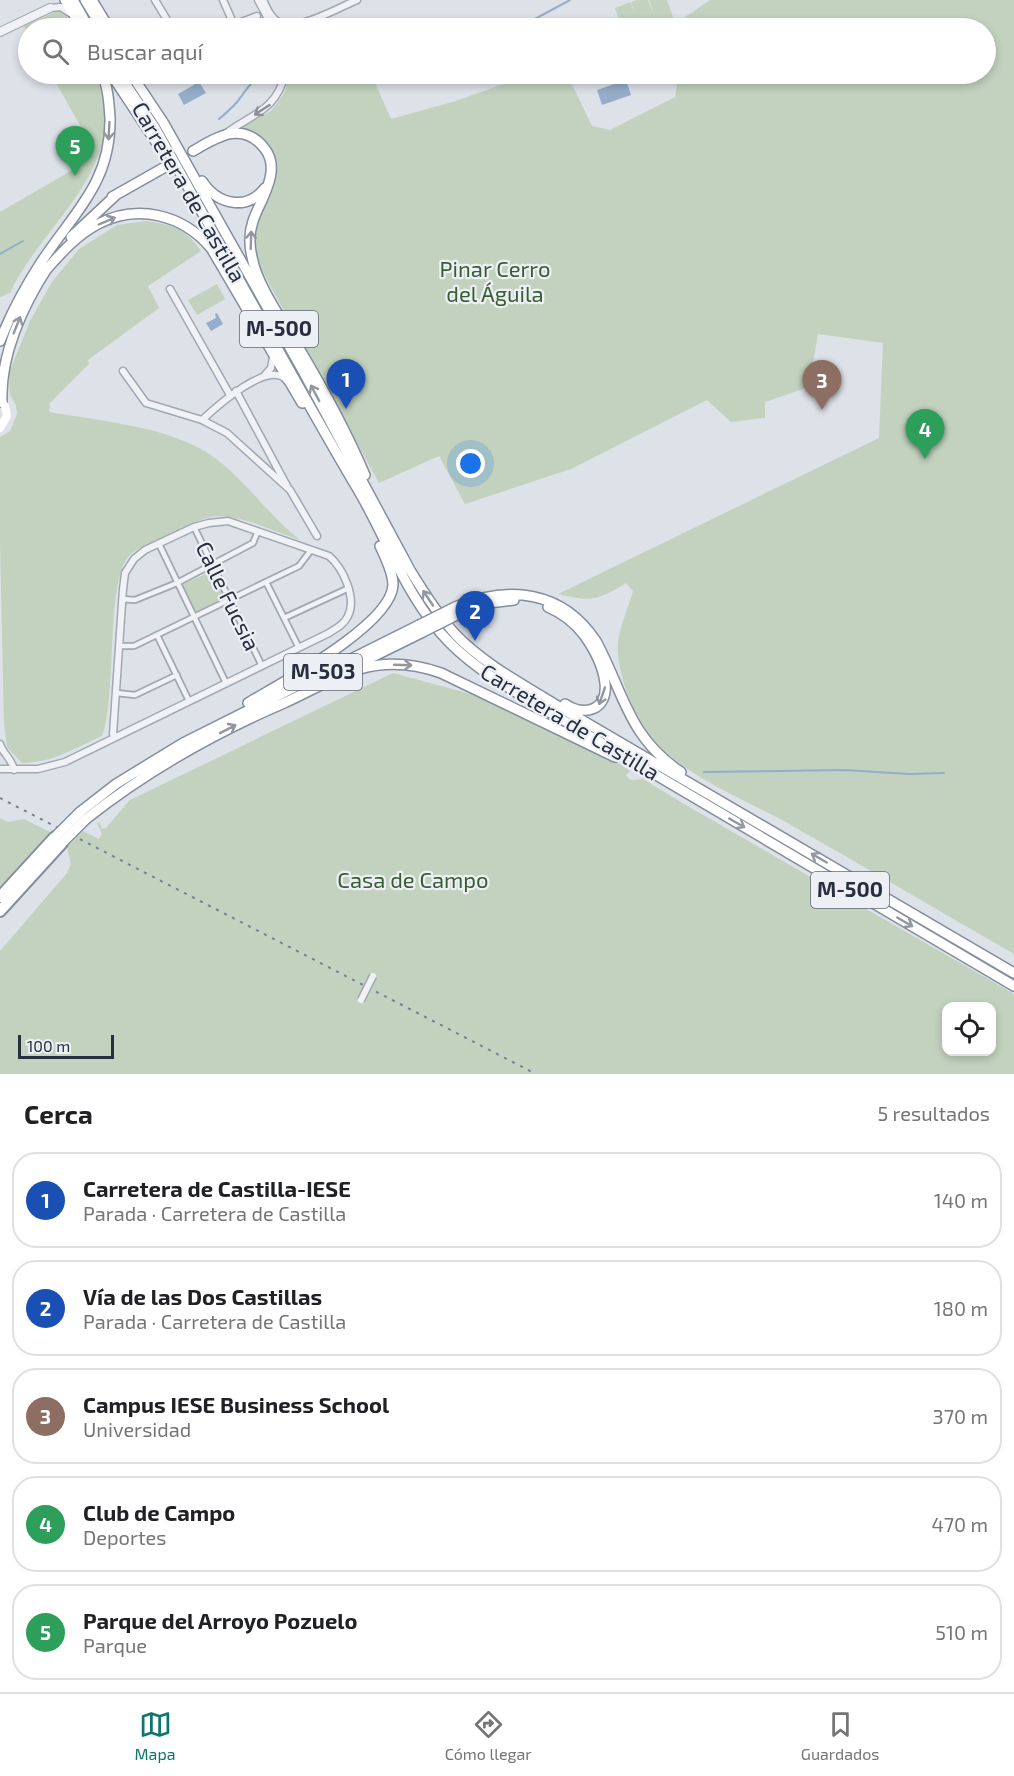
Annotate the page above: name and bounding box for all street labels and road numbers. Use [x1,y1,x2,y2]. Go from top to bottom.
street label: Carretera de Castilla [128,97,252,286]
road number: M-500 [240,311,318,347]
street label: Calle Fucsia [191,537,266,654]
road number: M-503 [284,654,362,690]
street label: Carretera de Castilla [476,657,665,785]
road number: M-500 [811,872,889,908]

